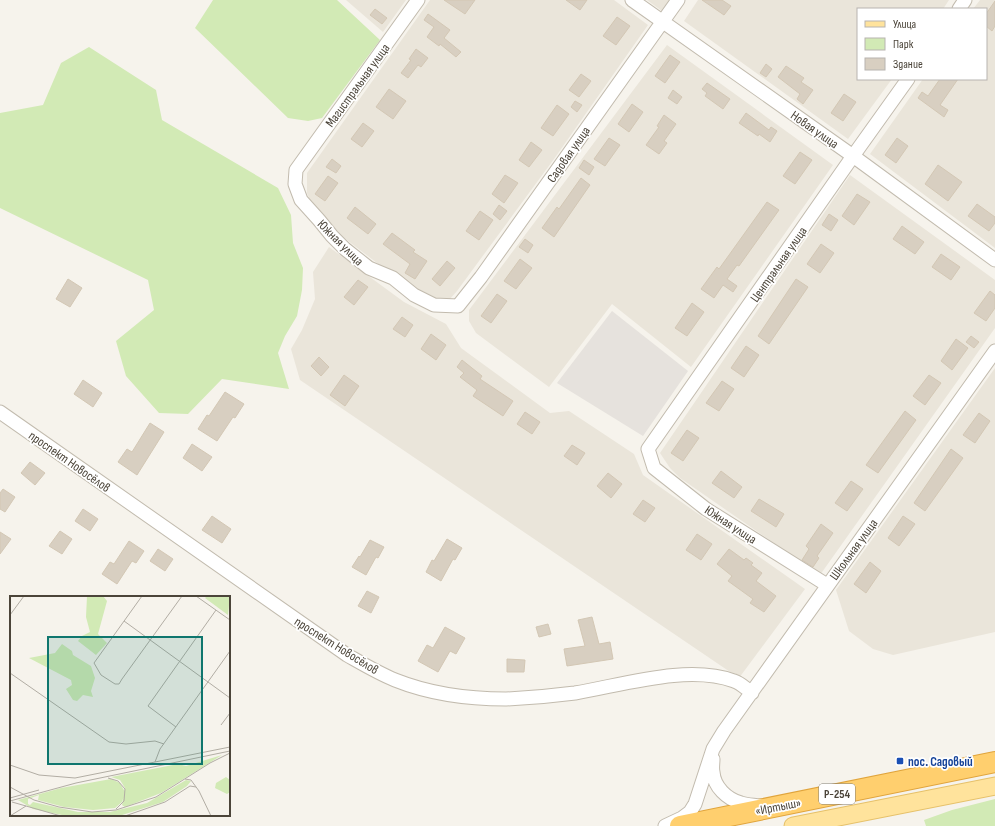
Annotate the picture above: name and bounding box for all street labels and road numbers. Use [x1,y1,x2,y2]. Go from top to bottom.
street label: Магистральная улица [322,41,393,130]
street label: Новая улица [787,108,842,152]
street label: Садовая улица [544,123,594,186]
street label: Южная улица [314,216,367,269]
street label: Центральная улица [747,224,811,305]
street label: проспект Новосёлов [25,428,113,496]
street label: Южная улица [702,502,759,548]
street label: Школьная улица [826,516,881,583]
street label: проспект Новосёлов [291,614,381,678]
road number: Р-254 [819,784,855,804]
street label: «Иртыш» [754,795,802,819]

